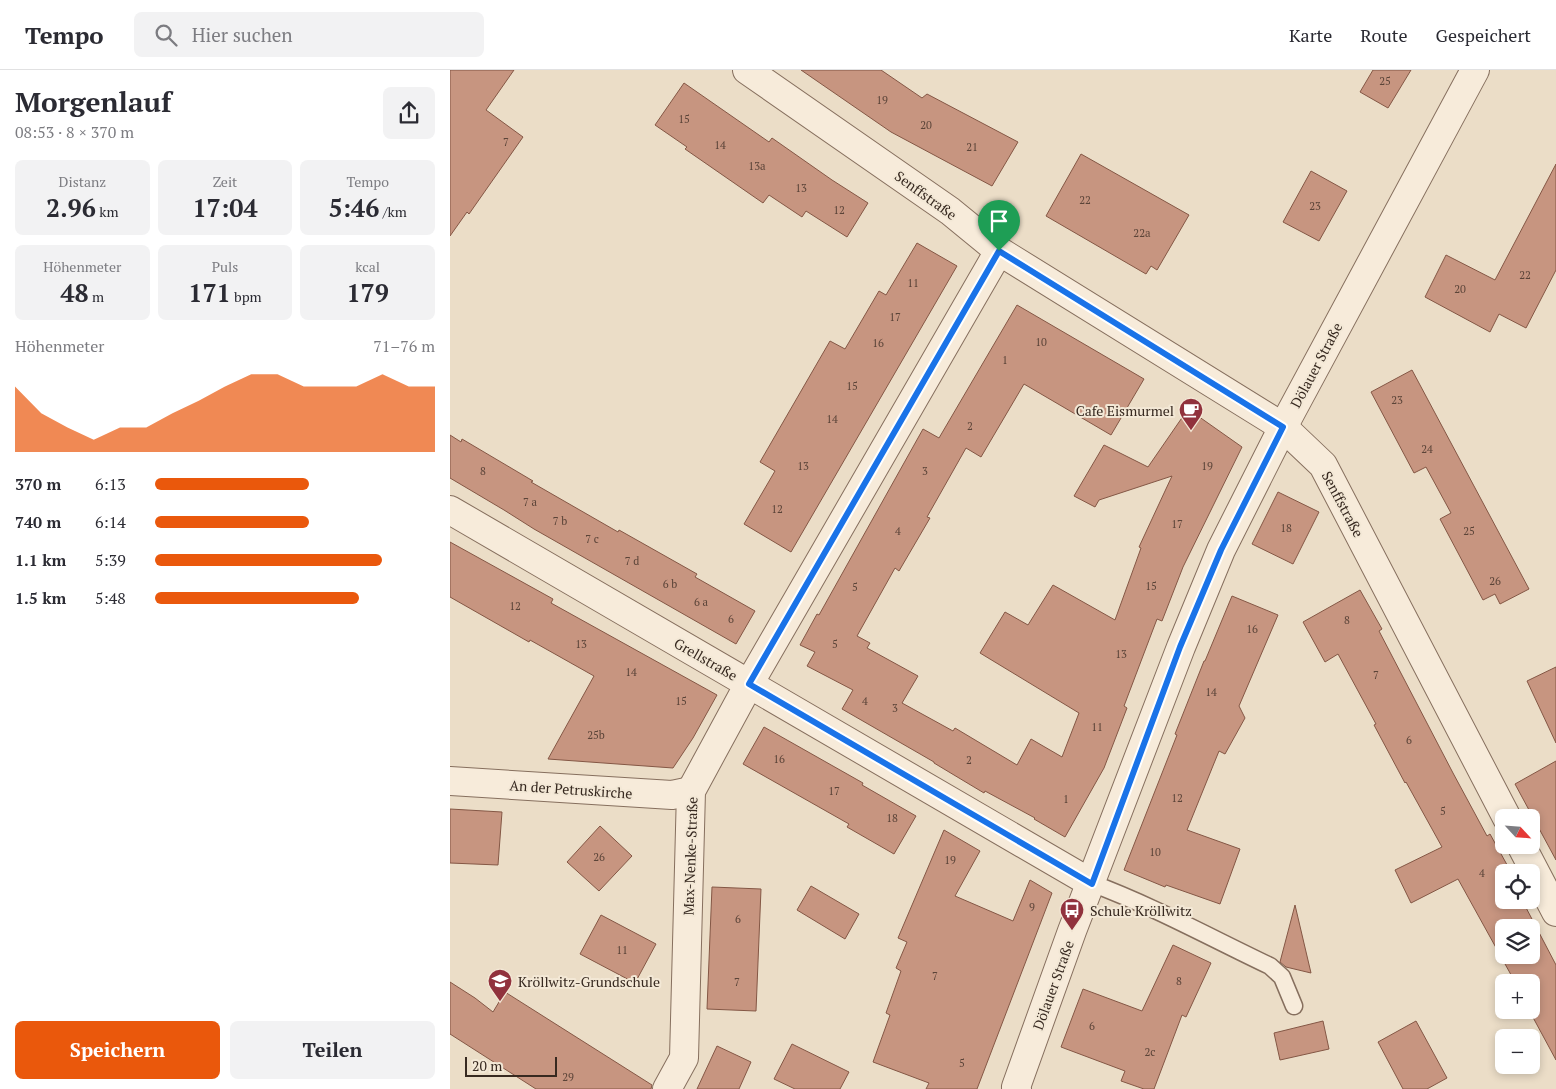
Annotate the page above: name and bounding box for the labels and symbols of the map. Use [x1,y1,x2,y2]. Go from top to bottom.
house number: 25 [1379,74,1391,88]
house number: 19 [876,93,888,107]
house number: 15 [678,112,690,126]
house number: 20 [920,118,932,132]
house number: 7 [503,135,509,149]
house number: 14 [714,138,726,152]
house number: 21 [966,140,978,154]
house number: 13a [748,159,766,173]
street label: Senffstraße [891,166,961,224]
house number: 13 [795,181,807,195]
house number: 22 [1079,193,1091,207]
house number: 23 [1309,199,1321,213]
pin [978,200,1020,251]
house number: 12 [833,203,845,217]
house number: 22a [1133,226,1151,240]
house number: 22 [1519,268,1531,282]
house number: 11 [907,276,919,290]
house number: 20 [1454,282,1466,296]
house number: 17 [889,310,901,324]
street label: Dölauer Straße [1286,319,1346,411]
house number: 10 [1035,335,1047,349]
house number: 16 [872,336,884,350]
house number: 1 [1002,353,1008,367]
house number: 15 [846,379,858,393]
house number: 23 [1391,393,1403,407]
cafe icon: Cafe Eismurmel [1178,397,1204,431]
place label: Cafe Eismurmel [1076,401,1174,420]
house number: 14 [826,412,838,426]
house number: 2 [967,419,973,433]
house number: 24 [1421,442,1433,456]
house number: 13 [797,459,809,473]
house number: 19 [1201,459,1213,473]
house number: 8 [480,464,486,478]
house number: 3 [922,464,928,478]
street label: Senffstraße [1318,468,1368,540]
house number: 7 a [523,495,537,509]
house number: 12 [771,502,783,516]
house number: 7 b [553,514,567,528]
house number: 17 [1171,517,1183,531]
house number: 18 [1280,521,1292,535]
house number: 4 [895,524,901,538]
house number: 25 [1463,524,1475,538]
house number: 7 c [585,532,599,546]
house number: 7 d [625,554,639,568]
house number: 26 [1489,574,1501,588]
house number: 6 b [663,577,677,591]
house number: 15 [1145,579,1157,593]
house number: 5 [852,580,858,594]
house number: 6 a [694,595,708,609]
house number: 12 [509,599,521,613]
house number: 6 [728,612,734,626]
house number: 8 [1344,613,1350,627]
house number: 16 [1246,622,1258,636]
street label: Grellstraße [671,633,741,685]
house number: 13 [575,637,587,651]
house number: 5 [832,637,838,651]
house number: 13 [1115,647,1127,661]
house number: 14 [625,665,637,679]
house number: 7 [1373,668,1379,682]
house number: 14 [1205,685,1217,699]
house number: 15 [675,694,687,708]
house number: 4 [862,694,868,708]
house number: 3 [892,701,898,715]
house number: 11 [1091,720,1103,734]
house number: 25b [587,728,605,742]
house number: 6 [1406,733,1412,747]
house number: 16 [773,752,785,766]
house number: 2 [966,753,972,767]
street label: An der Petruskirche [509,775,633,803]
house number: 17 [828,784,840,798]
house number: 12 [1171,791,1183,805]
house number: 1 [1063,792,1069,806]
street label: Max-Nenke-Straße [678,796,702,916]
house number: 5 [1440,804,1446,818]
north arrow [1495,809,1540,854]
house number: 18 [886,811,898,825]
house number: 10 [1149,845,1161,859]
house number: 26 [593,850,605,864]
house number: 19 [944,853,956,867]
house number: 4 [1479,866,1485,880]
bus stop icon: Schule Kröllwitz [1059,897,1085,931]
house number: 9 [1029,900,1035,914]
place label: Schule Kröllwitz [1090,901,1192,920]
house number: 6 [735,912,741,926]
street label: Dölauer Straße [1028,938,1078,1032]
house number: 11 [616,943,628,957]
school or university icon: Kröllwitz-Grundschule [487,968,513,1002]
house number: 7 [932,969,938,983]
place label: Kröllwitz-Grundschule [518,972,660,991]
house number: 8 [1176,974,1182,988]
house number: 7 [734,975,740,989]
house number: 6 [1089,1019,1095,1033]
house number: 2c [1145,1045,1156,1059]
scale bar [465,1054,558,1077]
house number: 5 [959,1056,965,1070]
house number: 29 [562,1070,574,1084]

